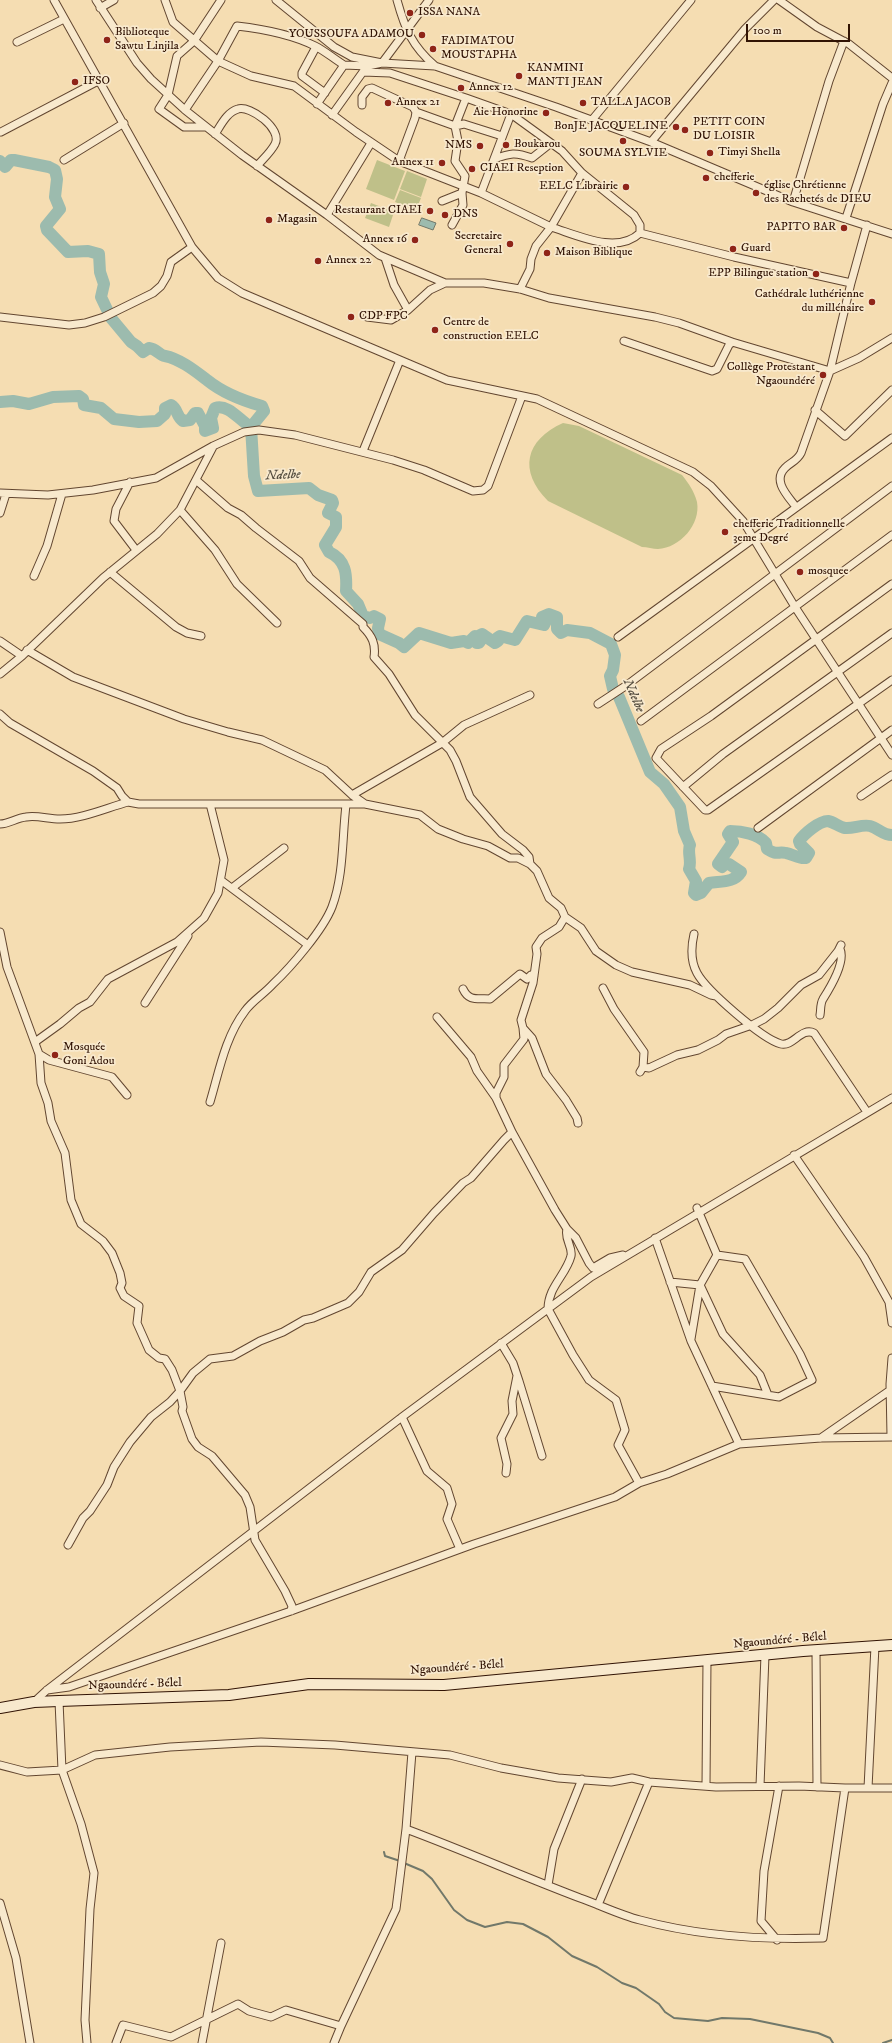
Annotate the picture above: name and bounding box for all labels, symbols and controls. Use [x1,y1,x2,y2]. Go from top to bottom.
place label: ISSA NANA [418,6,480,20]
marker: ISSA NANA [405,8,415,18]
scale bar [748,16,852,42]
text: 100 m [753,23,782,38]
place label: Biblioteque Sawtu Linjila [115,26,179,54]
place label: YOUSSOUFA ADAMOU [289,28,414,42]
marker: YOUSSOUFA ADAMOU [417,30,427,40]
marker: Biblioteque Sawtu Linjila [102,35,112,45]
place label: FADIMATOU MOUSTAPHA [441,35,517,63]
marker: FADIMATOU MOUSTAPHA [428,44,438,54]
place label: KANMINI MANTI JEAN [527,62,603,90]
marker: KANMINI MANTI JEAN [514,71,524,81]
place label: IFSO [83,75,110,89]
marker: IFSO [70,77,80,87]
place label: Annex 12 [469,81,513,95]
marker: Annex 12 [456,83,466,93]
place label: Annex 21 [396,96,440,110]
place label: TALLA JACOB [591,96,671,110]
marker: Annex 21 [383,98,393,108]
marker: TALLA JACOB [578,98,588,108]
place label: Aie Honorine [473,106,538,120]
marker: Aie Honorine [541,108,551,118]
place label: PETIT COIN DU LOISIR [693,116,765,144]
place label: BonJE JACQUELINE [554,120,668,134]
marker: BonJE JACQUELINE [671,122,681,132]
marker: PETIT COIN DU LOISIR [680,125,690,135]
marker: SOUMA SYLVIE [618,136,628,146]
place label: Boukarou [514,138,560,152]
place label: NMS [445,139,472,153]
marker: Boukarou [501,140,511,150]
marker: NMS [475,141,485,151]
place label: Timyi Shella [718,146,780,160]
place label: SOUMA SYLVIE [579,147,667,161]
marker: Timyi Shella [705,148,715,158]
place label: Annex 11 [392,156,434,170]
marker: Annex 11 [437,158,447,168]
place label: CIAEI Reseption [480,162,564,176]
marker: CIAEI Reseption [467,164,477,174]
place label: chefferie [714,171,755,185]
marker: chefferie [701,173,711,183]
place label: église Chrétienne des Rachetés de DIEU [764,179,871,207]
place label: EELC Librairie [539,180,618,194]
marker: EELC Librairie [621,182,631,192]
marker: église Chrétienne des Rachetés de DIEU [751,188,761,198]
place label: Restaurant CIAEI [334,204,422,218]
marker: Restaurant CIAEI [425,206,435,216]
place label: DNS [453,208,478,222]
marker: DNS [440,210,450,220]
place label: Magasin [277,213,317,227]
marker: Magasin [264,215,274,225]
place label: PAPITO BAR [766,221,836,235]
marker: PAPITO BAR [839,223,849,233]
place label: Secretaire General [455,230,502,258]
place label: Annex 16 [363,233,407,247]
marker: Annex 16 [410,235,420,245]
marker: Secretaire General [505,239,515,249]
place label: Guard [741,242,771,256]
marker: Guard [728,244,738,254]
place label: Maison Biblique [555,246,632,260]
marker: Maison Biblique [542,248,552,258]
place label: Annex 22 [326,254,371,268]
marker: Annex 22 [313,256,323,266]
place label: EPP Bilingue station [708,267,808,281]
marker: EPP Bilingue station [811,269,821,279]
place label: Cathédrale luthérienne du millénaire [755,288,864,316]
marker: Cathédrale luthérienne du millénaire [867,297,877,307]
place label: CDP FPC [359,310,408,324]
marker: CDP FPC [346,312,356,322]
place label: Centre de construction EELC [443,316,539,344]
marker: Centre de construction EELC [430,325,440,335]
place label: Collège Protestant Ngaoundéré [727,361,815,389]
marker: Collège Protestant Ngaoundéré [818,370,828,380]
water label: Ndelbe [265,467,301,485]
place label: chefferie Traditionnelle 3eme Degré [733,518,845,546]
marker: chefferie Traditionnelle 3eme Degré [720,527,730,537]
place label: mosquee [808,565,848,579]
marker: mosquee [795,567,805,577]
water label: Ndelbe [619,677,647,715]
place label: Mosquée Goni Adou [63,1041,114,1069]
marker: Mosquée Goni Adou [50,1050,60,1060]
street label: Ngaoundéré - Bélel [733,1630,827,1652]
street label: Ngaoundéré - Bélel [410,1658,504,1678]
street label: Ngaoundéré - Bélel [88,1676,182,1694]

